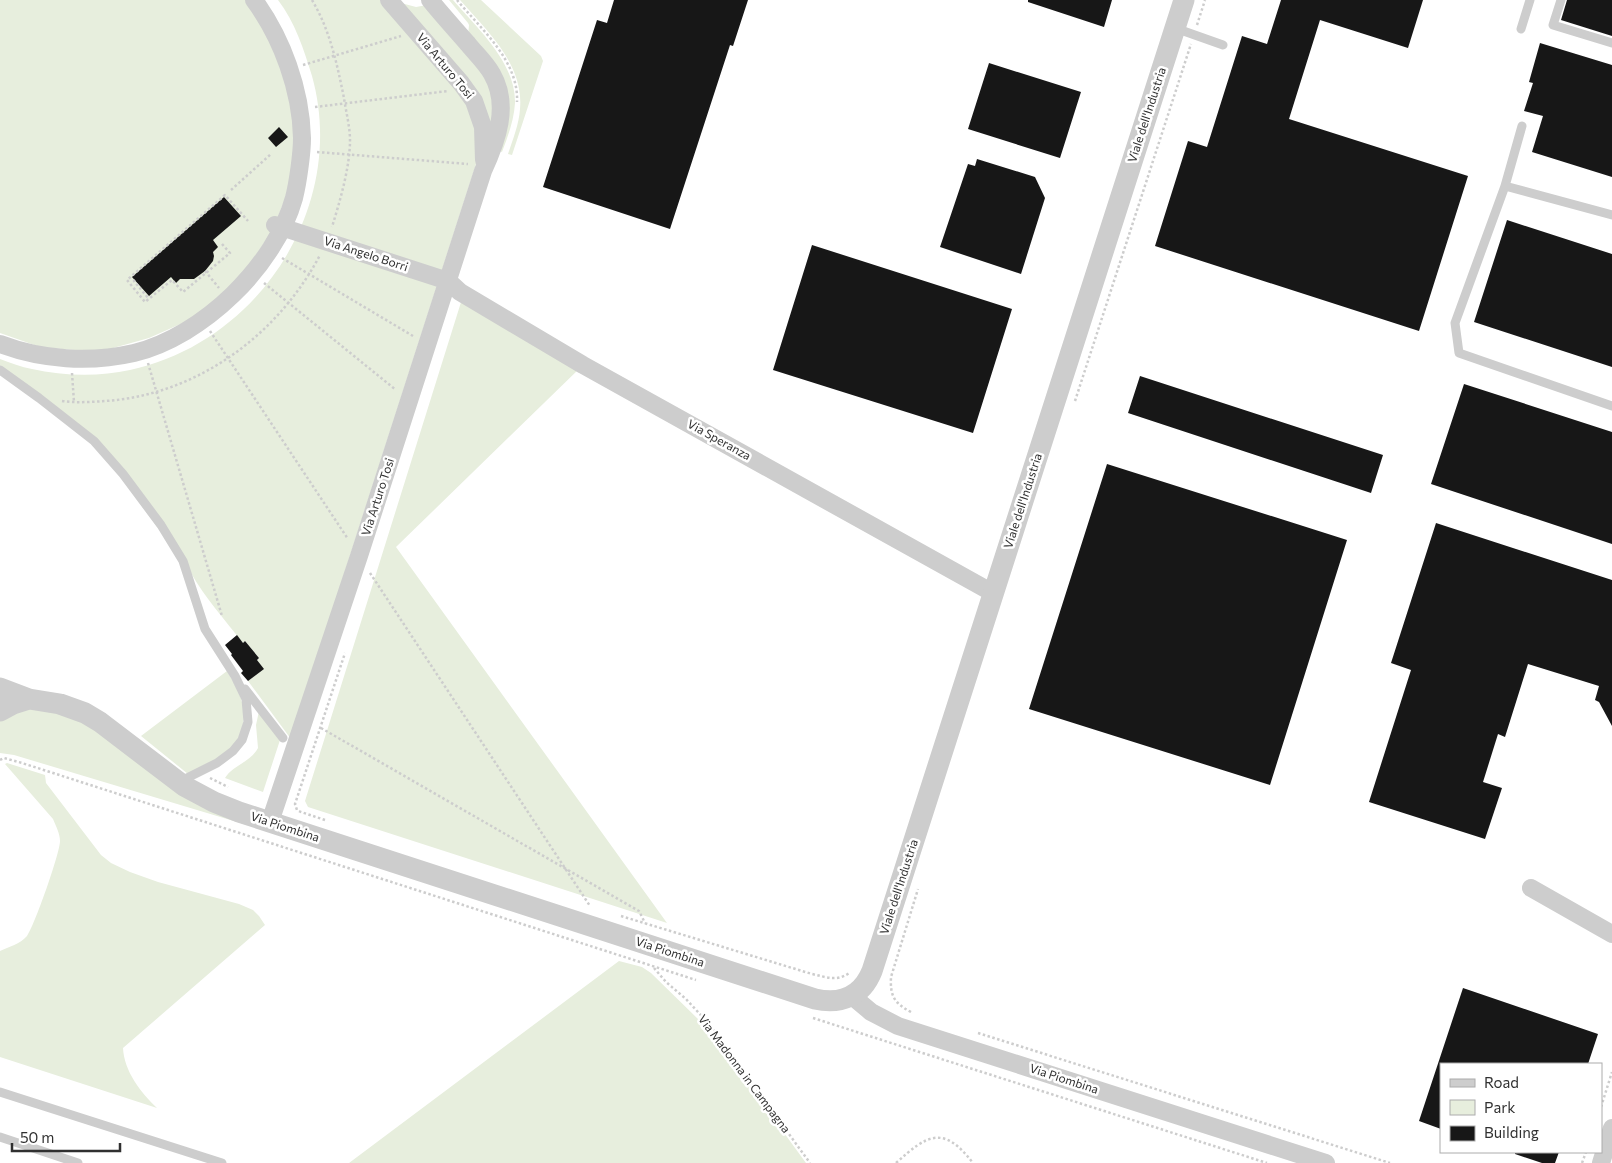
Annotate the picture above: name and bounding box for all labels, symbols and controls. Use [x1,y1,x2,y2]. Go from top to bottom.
street label: Via Arturo Tosi [414,30,477,101]
street label: Viale dell'Industria [1124,65,1168,164]
street label: Via Angelo Borri [322,233,410,273]
street label: Via Speranza [685,416,754,462]
street label: Viale dell'Industria [1000,451,1044,550]
street label: Via Arturo Tosi [358,456,396,537]
street label: Via Piombina [249,808,321,844]
street label: Viale dell'Industria [876,837,920,936]
street label: Via Piombina [634,933,706,969]
street label: Via Madonna in Campagna [696,1012,794,1135]
street label: Via Piombina [1028,1060,1100,1096]
legend [1440,1063,1602,1153]
text: Road [1484,1073,1519,1091]
text: Park [1484,1098,1515,1116]
scale bar [12,1120,120,1152]
text: Building [1484,1123,1539,1141]
text: 50 m [20,1128,54,1146]

